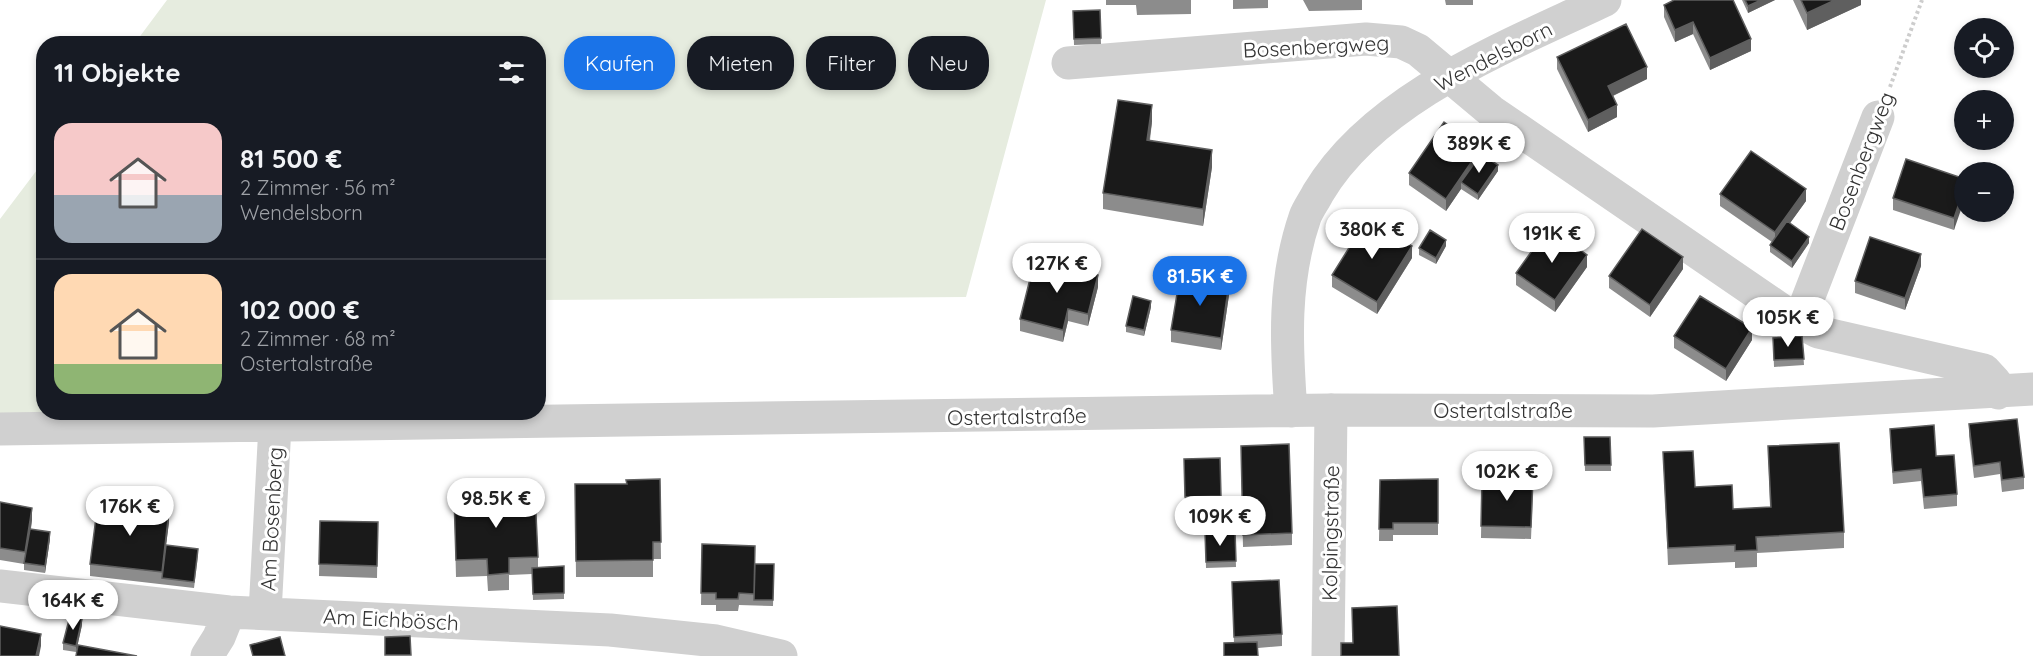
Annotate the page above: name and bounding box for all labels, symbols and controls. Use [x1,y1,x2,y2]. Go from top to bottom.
street label: Wendelsborn [1430,15,1556,97]
map controls [1954,18,2014,222]
button: locate [1954,18,2014,78]
street label: Bosenbergweg [1242,29,1390,63]
chip: Kaufen [564,36,675,90]
chip: Mieten [687,36,794,90]
chip: Filter [806,36,896,90]
chip: Neu [908,36,989,90]
text: 11 Objekte [54,56,181,89]
icon: filters [495,56,528,89]
street label: Bosenbergweg [1823,88,1899,234]
button: + [1954,90,2014,150]
pin: 389K € [1430,123,1528,174]
text: 389K € [1447,130,1511,155]
text: 81 500 € [240,142,342,175]
icon: home [102,147,174,219]
button: − [1954,162,2014,222]
text: 2 Zimmer · 56 m² [240,175,396,200]
text: Wendelsborn [240,200,363,225]
pin: 380K € [1323,209,1421,260]
pin: 191K € [1503,213,1601,264]
text: 380K € [1339,216,1405,241]
text: 191K € [1523,220,1581,245]
pin: 127K € [1008,243,1106,294]
text: 127K € [1026,250,1088,275]
pin: 81.5K € [1145,256,1255,307]
text: 81.5K € [1167,263,1233,288]
text: 102 000 € [240,293,360,326]
pin: 105K € [1739,297,1837,348]
icon: home [102,298,174,370]
text: 105K € [1757,304,1819,329]
text: 2 Zimmer · 68 m² [240,326,396,351]
text: Ostertalstraße [240,351,373,376]
street label: Ostertalstraße [1433,397,1573,423]
street label: Ostertalstraße [947,402,1087,430]
street label: Am Bosenberg [254,446,288,592]
pin: 102K € [1458,451,1556,502]
text: 102K € [1476,458,1538,483]
street label: Kolpingstraße [1316,465,1344,601]
pin: 98.5K € [441,478,551,529]
text: 98.5K € [461,485,531,510]
pin: 176K € [81,486,179,537]
text: 176K € [100,493,160,518]
pin: 109K € [1171,496,1269,547]
text: 109K € [1189,503,1251,528]
pin: 164K € [24,580,122,631]
text: 164K € [42,587,104,612]
street label: Am Eichbösch [323,602,459,636]

